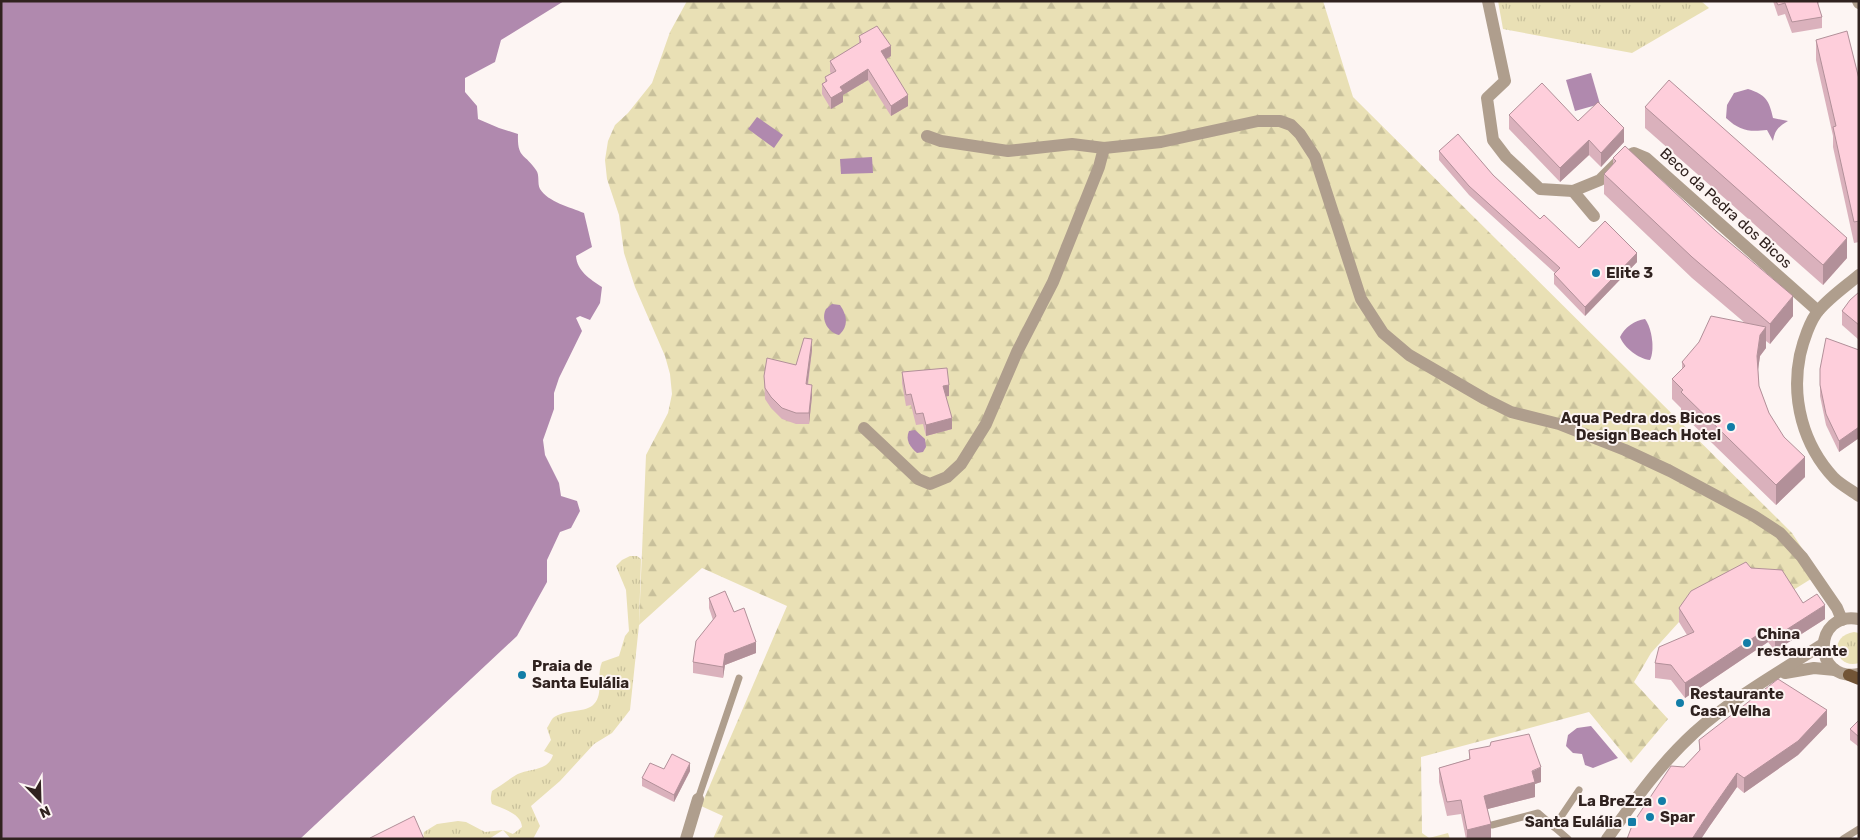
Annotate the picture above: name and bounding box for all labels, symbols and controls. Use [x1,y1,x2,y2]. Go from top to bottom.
street label: Beco da Pedra dos Bicos [1656,144,1796,272]
place label: Elite 3 [1606,264,1653,282]
marker: Elite 3 [1590,267,1602,279]
place label: Aqua Pedra dos Bicos Design Beach Hotel [1561,409,1721,444]
marker: Aqua Pedra dos Bicos Design Beach Hotel [1725,421,1737,433]
place label: China restaurante [1757,625,1847,660]
marker: China restaurante [1741,637,1753,649]
place label: Praia de Santa Eulália [532,657,629,692]
marker: Praia de Santa Eulália [516,669,528,681]
place label: Restaurante Casa Velha [1690,685,1784,720]
marker: Restaurante Casa Velha [1674,697,1686,709]
north arrow [15,775,65,825]
place label: La BreZza [1578,792,1652,810]
marker: La BreZza [1656,795,1668,807]
text: N [37,802,53,821]
place label: Spar [1660,808,1695,826]
marker: Spar [1644,811,1656,823]
place label: Santa Eulália [1525,813,1622,831]
marker: Santa Eulália [1626,816,1638,828]

